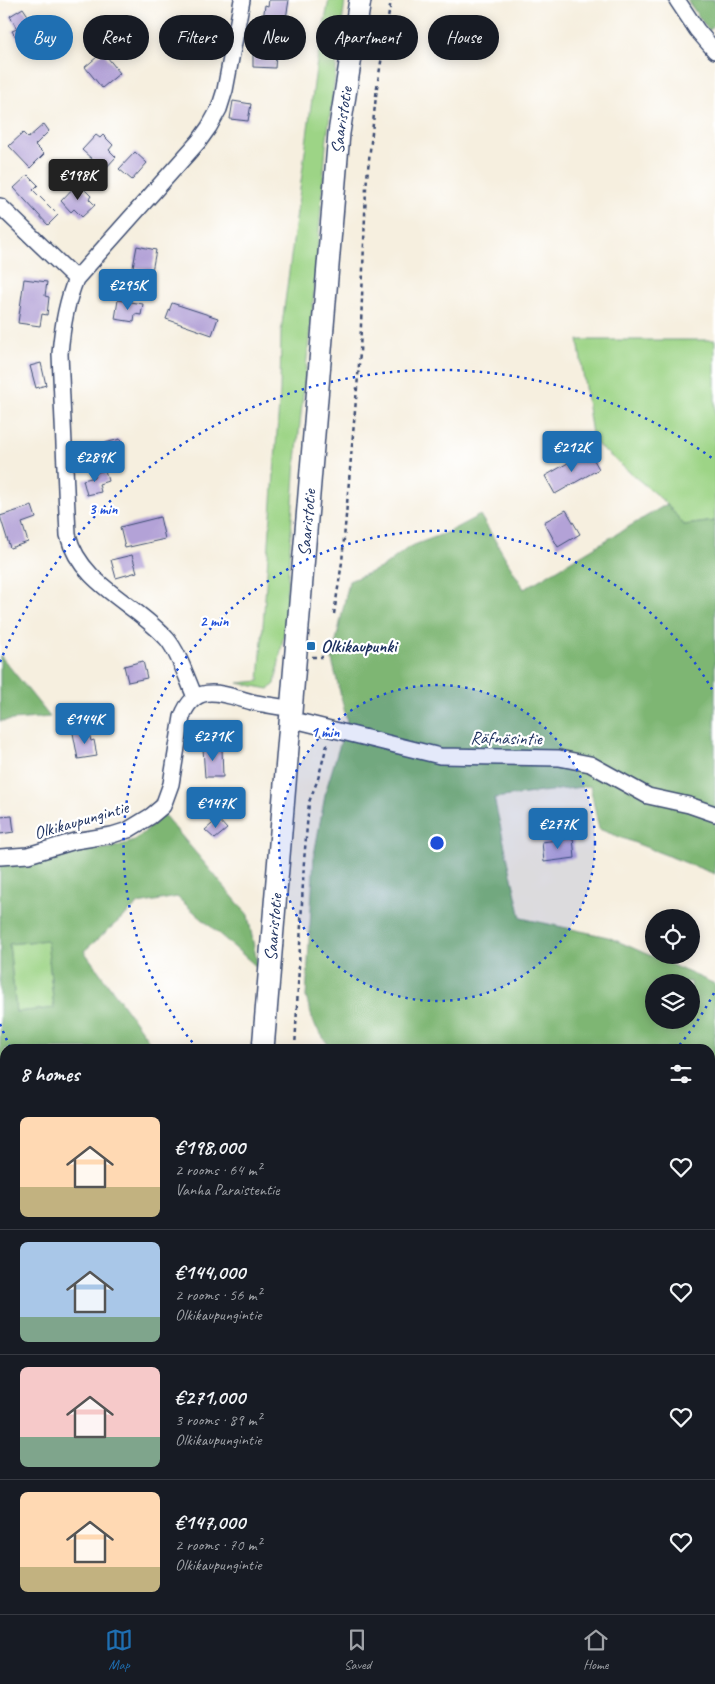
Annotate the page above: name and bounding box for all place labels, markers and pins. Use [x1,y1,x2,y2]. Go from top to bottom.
pin: €198K [43,158,113,201]
pin: €295K [93,268,163,311]
pin: €212K [537,430,607,473]
pin: €289K [60,440,130,483]
place label: Olkikaupunki [321,635,399,657]
marker: Olkikaupunki [305,640,317,652]
pin: €144K [50,702,120,745]
pin: €271K [178,720,248,762]
pin: €147K [181,786,251,829]
pin: €277K [523,808,593,850]
centre of rings [428,834,446,852]

